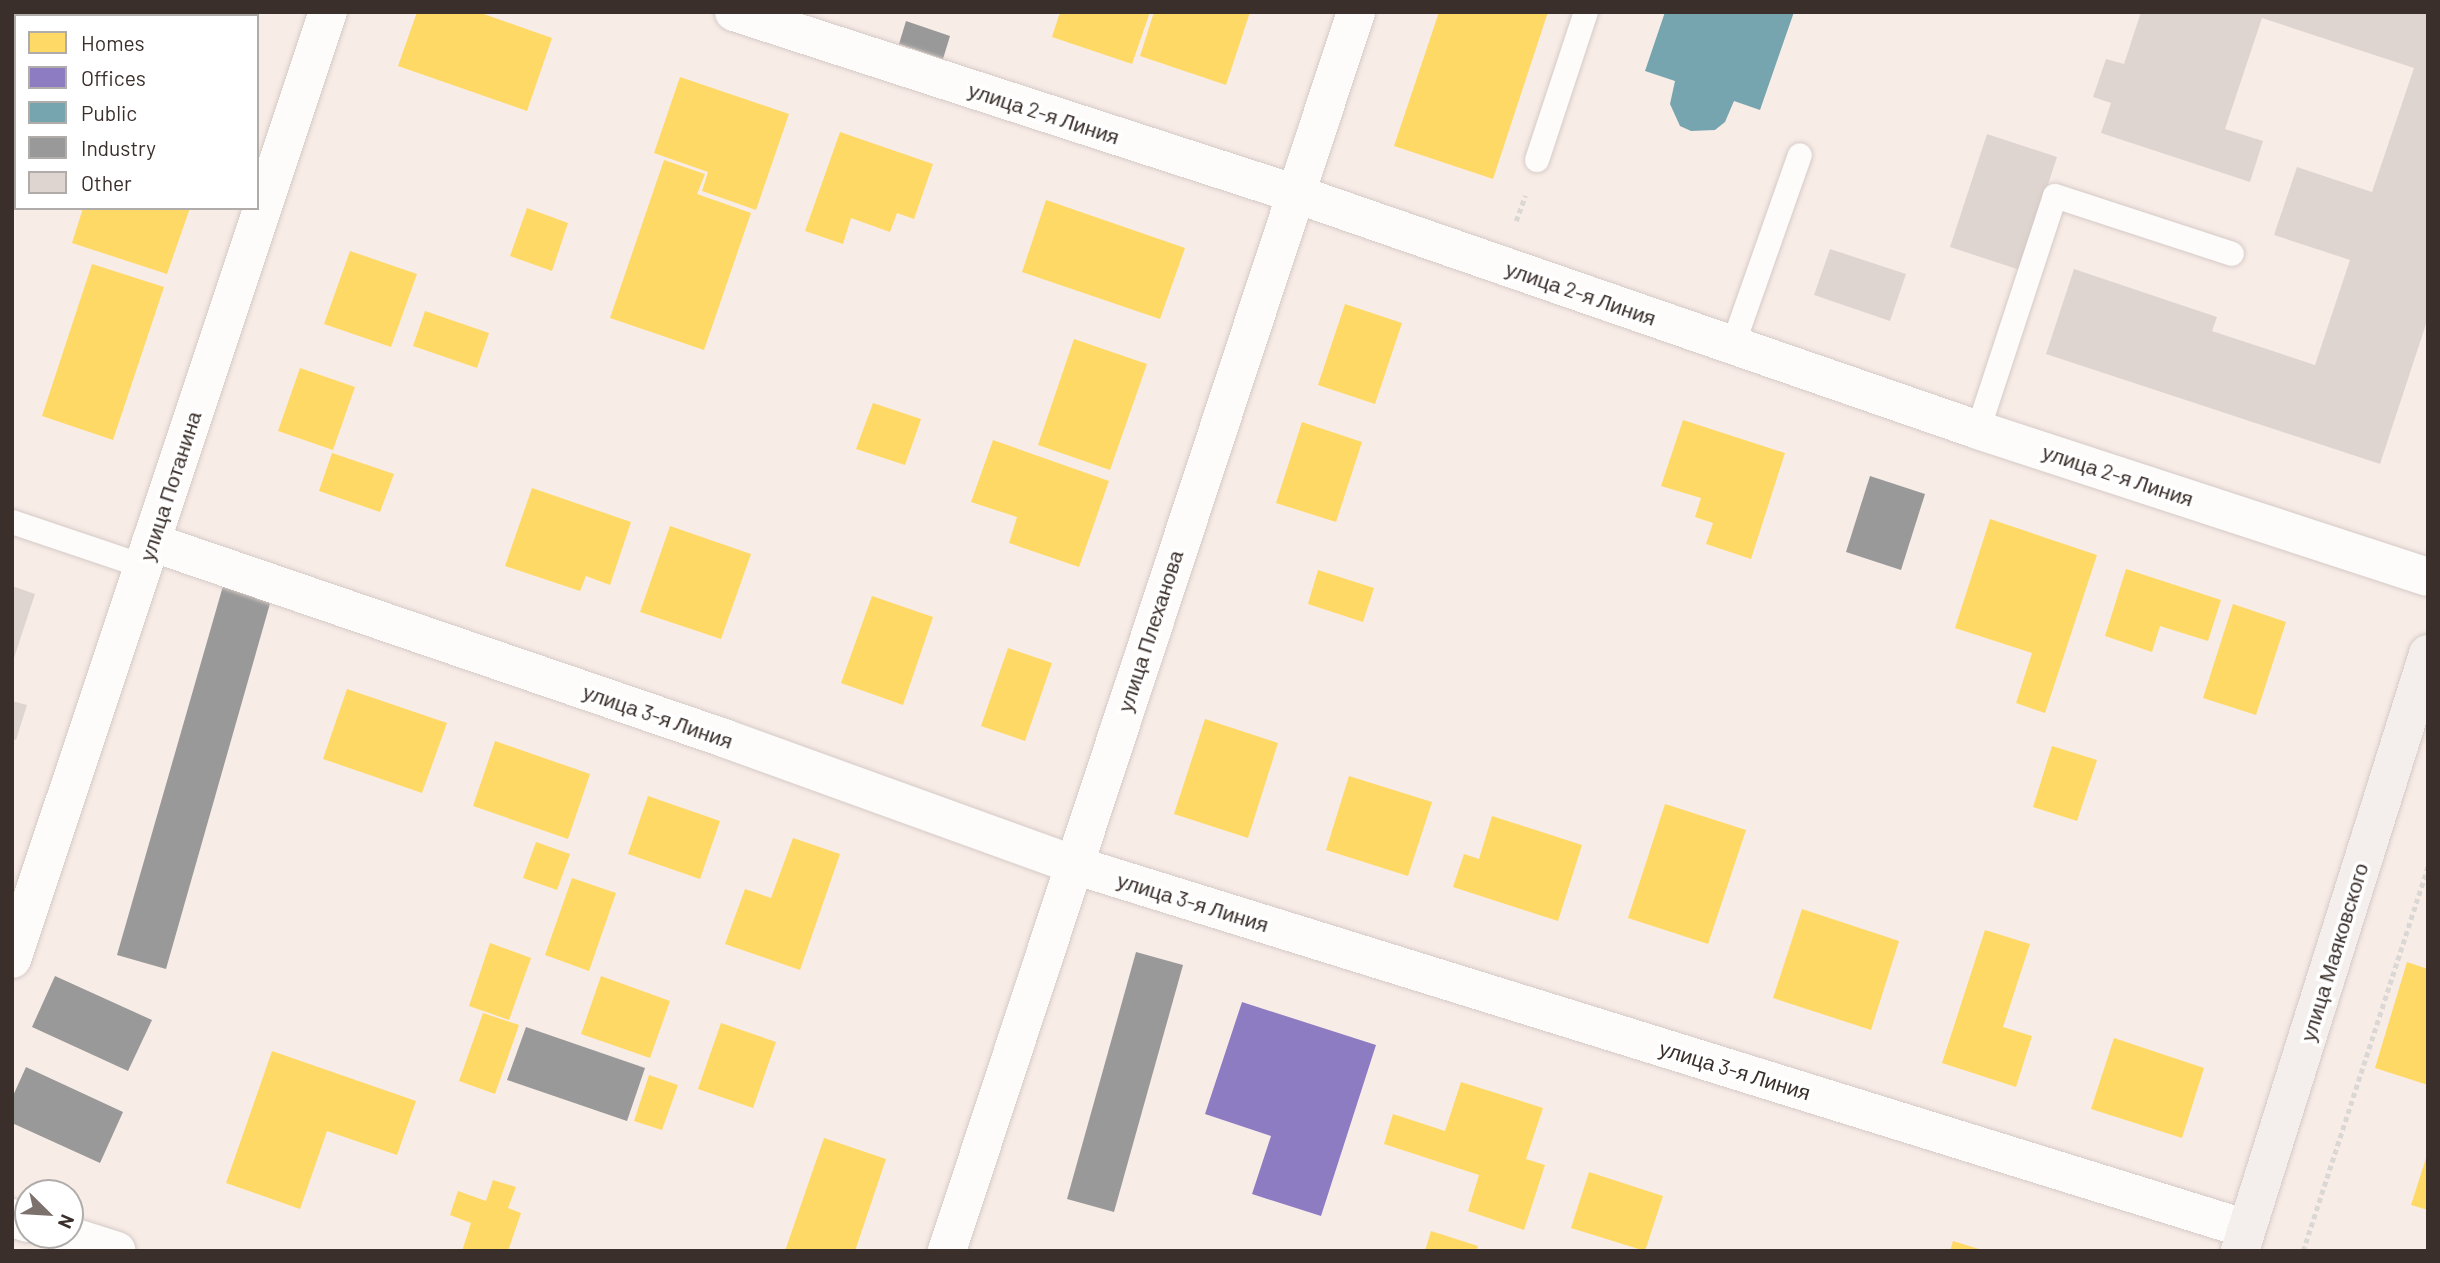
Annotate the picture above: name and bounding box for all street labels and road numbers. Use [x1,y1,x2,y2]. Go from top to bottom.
street label: улица 2-я Линия [965,77,1123,149]
street label: улица 2-я Линия [1503,255,1659,331]
street label: улица Потанина [134,408,206,564]
street label: улица 2-я Линия [2039,439,2197,511]
street label: улица Плеханова [1112,547,1188,715]
street label: улица 3-я Линия [580,679,736,753]
street label: улица Маяковского [2295,860,2373,1044]
street label: улица 3-я Линия [1114,867,1272,937]
street label: улица 3-я Линия [1656,1035,1814,1105]

